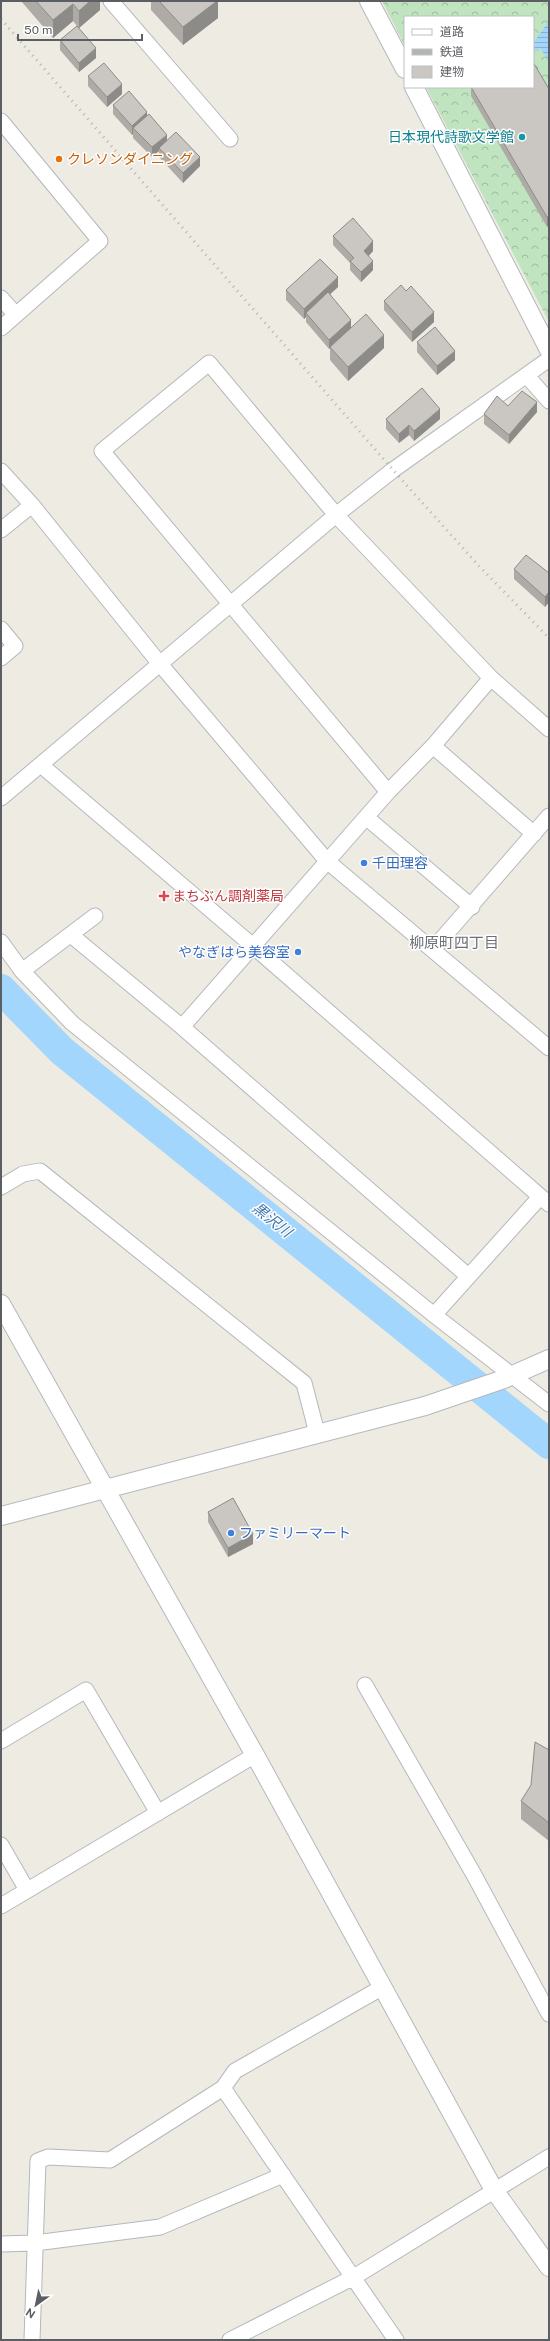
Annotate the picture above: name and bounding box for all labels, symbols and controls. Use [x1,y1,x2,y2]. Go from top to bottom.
scale bar [18,16,142,42]
legend [404,16,534,88]
text: 50 m [24,23,52,37]
text: 道路 [440,25,464,39]
text: 鉄道 [440,45,464,59]
text: 建物 [440,65,464,79]
place label: 日本現代詩歌文学館 [388,129,514,145]
marker: 日本現代詩歌文学館 [517,132,527,142]
place label: クレソンダイニング [67,151,193,167]
marker: クレソンダイニング [54,154,64,164]
place label: 千田理容 [372,855,428,871]
marker: 千田理容 [359,858,369,868]
place label: まちぶん調剤薬局 [172,888,284,904]
marker: まちぶん調剤薬局 [159,891,169,901]
district label: 柳原町四丁目 [409,934,499,951]
place label: やなぎはら美容室 [178,944,290,960]
marker: やなぎはら美容室 [293,947,303,957]
water label: 黒沢川 [249,1199,297,1242]
place label: ファミリーマート [239,1525,351,1541]
marker: ファミリーマート [226,1528,236,1538]
north arrow [16,2285,56,2325]
text: N [24,2306,37,2321]

